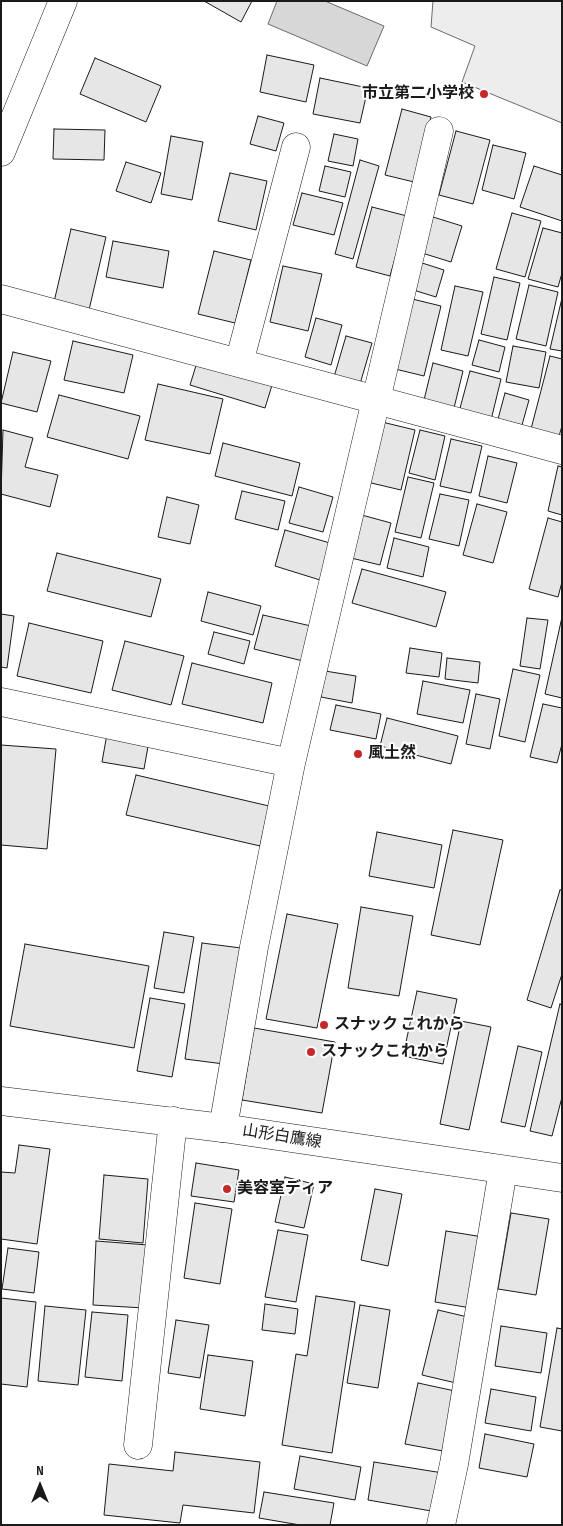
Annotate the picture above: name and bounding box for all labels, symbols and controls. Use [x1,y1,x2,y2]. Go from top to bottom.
place label: 市立第二小学校 [362,84,474,104]
marker: 市立第二小学校 [478,88,490,100]
place label: 風土然 [368,744,416,764]
marker: 風土然 [352,748,364,760]
place label: スナック これから [334,1015,464,1035]
marker: スナック これから [318,1019,330,1031]
place label: スナックこれから [321,1042,449,1062]
marker: スナックこれから [305,1046,317,1058]
street label: 山形白鷹線 [241,1121,323,1153]
place label: 美容室ディア [237,1179,333,1199]
marker: 美容室ディア [221,1183,233,1195]
north arrow [15,1461,65,1511]
text: N [36,1462,44,1479]

